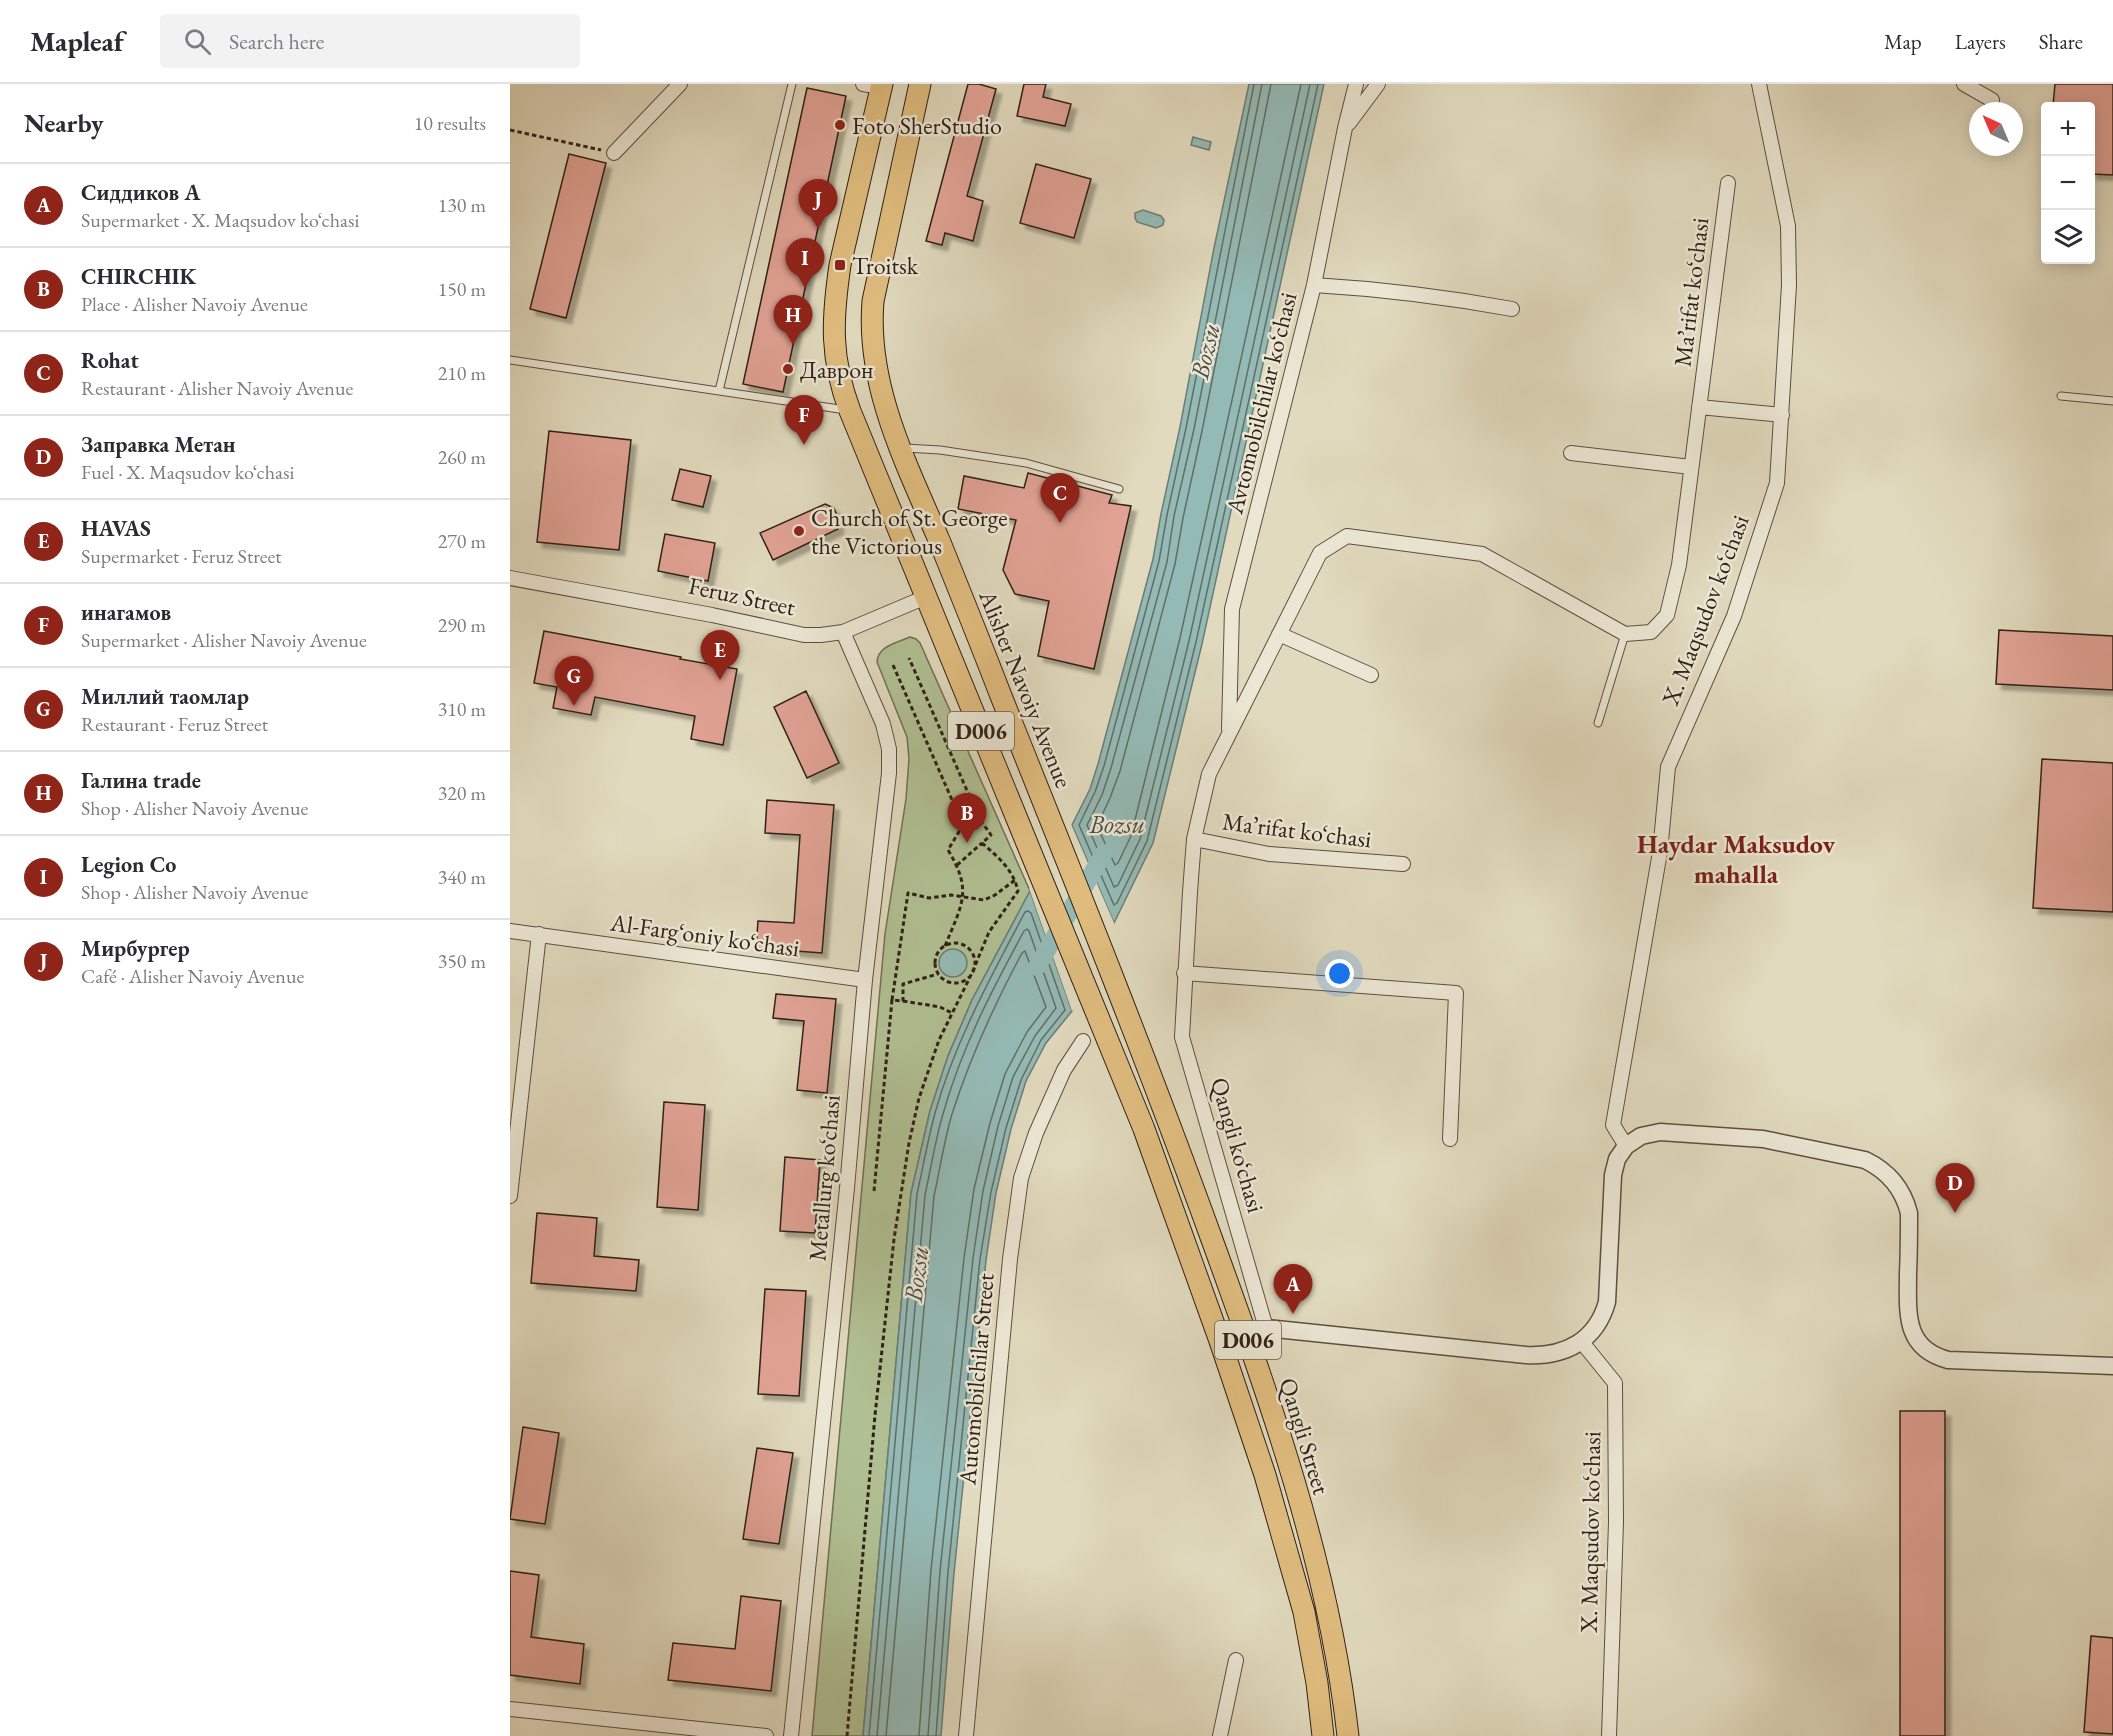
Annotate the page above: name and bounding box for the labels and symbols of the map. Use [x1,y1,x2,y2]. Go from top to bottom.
north arrow [1969,102,2023,156]
place label: Foto SherStudio [852,110,1002,141]
marker: Foto SherStudio [833,118,847,132]
pin: J [798,180,838,229]
street label: Maʼrifat ko‘chasi [1666,216,1716,368]
pin: I [786,238,824,288]
place label: Troitsk [852,250,919,281]
marker: Troitsk [833,258,847,272]
street label: Avtomobilchilar ko‘chasi [1218,289,1304,518]
pin: H [774,296,812,345]
water label: Bozsu [1182,320,1228,383]
place label: Даврон [800,354,874,385]
marker: Даврон [781,362,795,376]
pin: F [784,396,824,445]
pin: C [1040,474,1080,523]
place label: Church of St. George the Victorious [811,502,1008,561]
street label: X. Maqsudov ko‘chasi [1654,510,1756,711]
marker: Church of St. George the Victorious [792,524,806,538]
street label: Feruz Street [686,570,799,623]
street label: Alisher Navoiy Avenue [972,585,1080,792]
pin: E [700,630,740,680]
pin: G [554,656,594,706]
road number: D006 [948,712,1014,750]
pin: B [948,794,986,843]
street label: Maʼrifat ko‘chasi [1221,805,1373,855]
water label: Bozsu [1088,807,1145,841]
district label: Haydar Maksudov mahalla [1637,827,1835,891]
street label: Al-Farg‘oniy ko‘chasi [608,906,802,964]
your location [1325,959,1354,988]
street label: Qangli ko‘chasi [1204,1074,1272,1216]
street label: Metallurg ko‘chasi [801,1094,847,1262]
pin: D [1936,1164,1974,1213]
water label: Bozsu [896,1244,936,1305]
pin: A [1274,1264,1312,1314]
street label: Automobilchilar Street [951,1272,1001,1487]
road number: D006 [1215,1321,1281,1359]
street label: Qangli Street [1273,1374,1338,1498]
street label: X. Maqsudov ko‘chasi [1573,1431,1607,1634]

